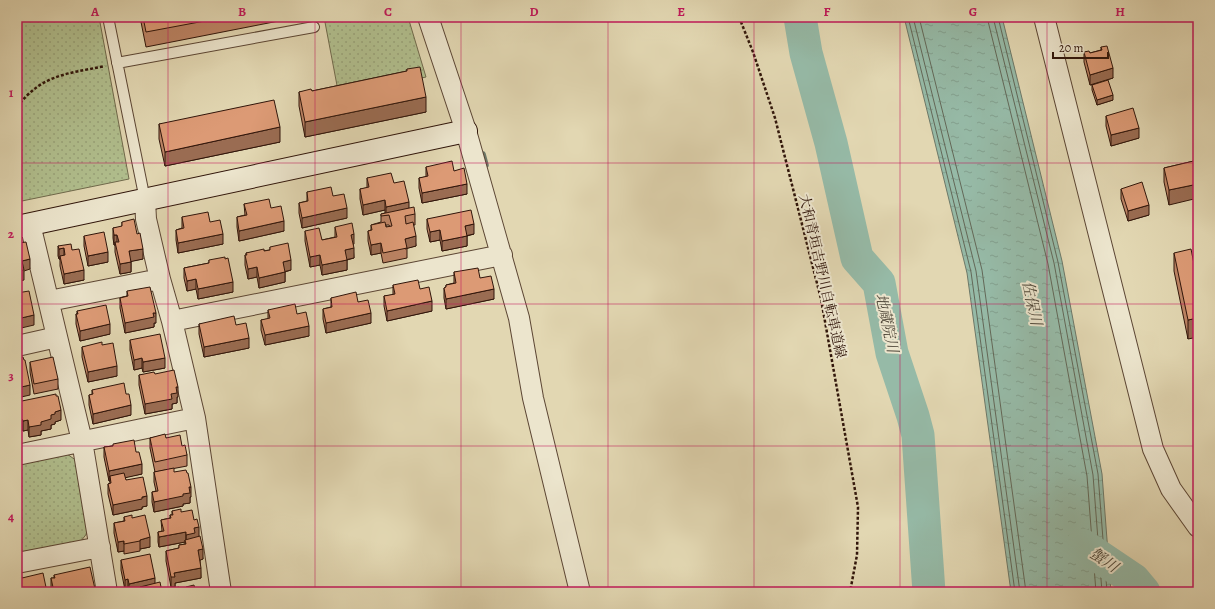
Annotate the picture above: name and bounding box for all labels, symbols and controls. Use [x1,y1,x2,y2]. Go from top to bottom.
text: A [90,3,100,20]
text: B [238,3,246,20]
text: C [384,3,392,20]
text: D [529,3,539,20]
text: E [677,3,685,20]
text: F [824,3,831,20]
text: G [969,3,977,20]
text: H [1115,3,1125,20]
scale bar [1053,34,1108,60]
text: 20 m [1059,40,1083,56]
text: 1 [9,84,14,101]
street label: 大和青垣吉野川自転車道線 [794,192,851,360]
text: 2 [8,225,15,242]
water label: 佐保川 [1018,279,1047,329]
water label: 地蔵院川 [871,292,903,356]
text: 3 [8,367,14,384]
text: 4 [8,508,14,525]
water label: 蟹川 [1086,543,1124,578]

